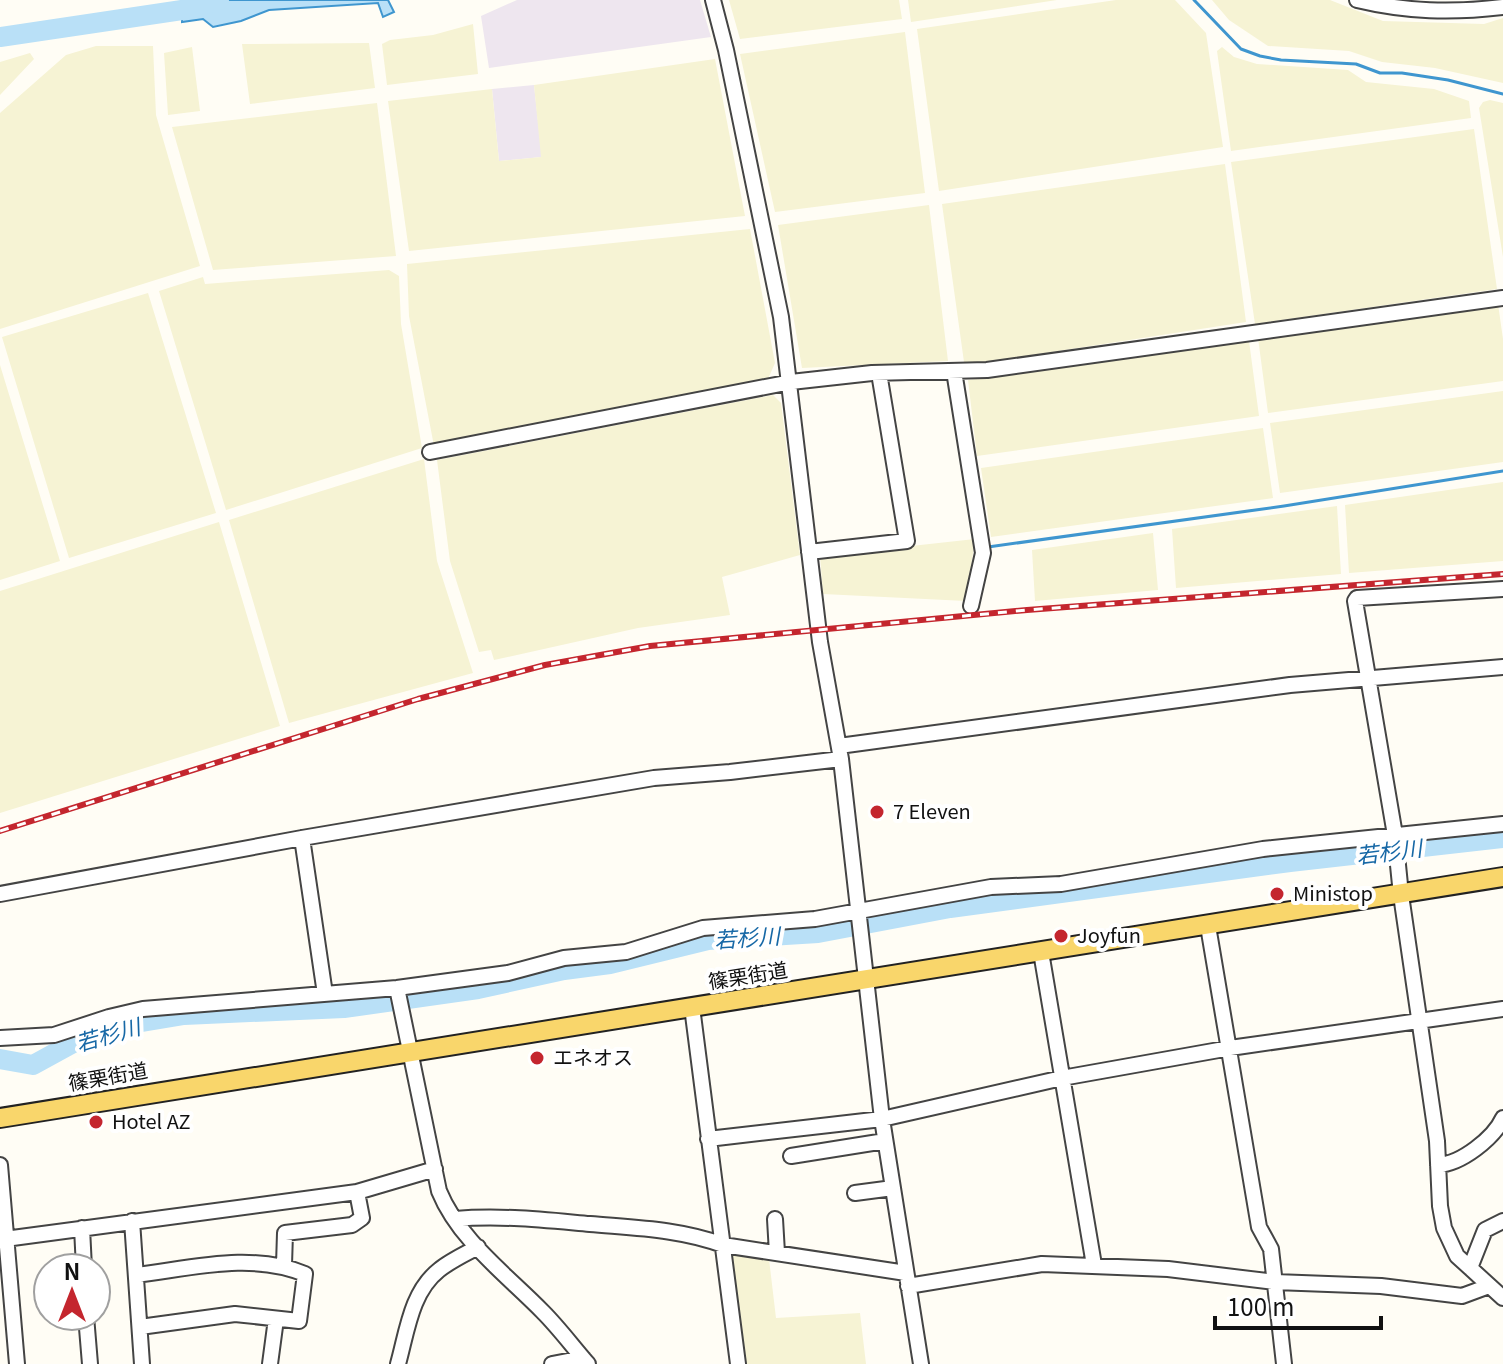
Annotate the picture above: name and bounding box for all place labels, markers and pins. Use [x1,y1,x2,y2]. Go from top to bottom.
place label: 7 Eleven [893,796,971,825]
marker: 7 Eleven [868,803,886,821]
place label: Ministop [1293,878,1373,907]
marker: Ministop [1268,885,1286,903]
place label: Joyfun [1077,920,1141,949]
marker: Joyfun [1052,927,1070,945]
place label: エネオス [553,1042,633,1071]
marker: エネオス [528,1049,546,1067]
place label: Hotel AZ [112,1106,191,1135]
marker: Hotel AZ [87,1113,105,1131]

